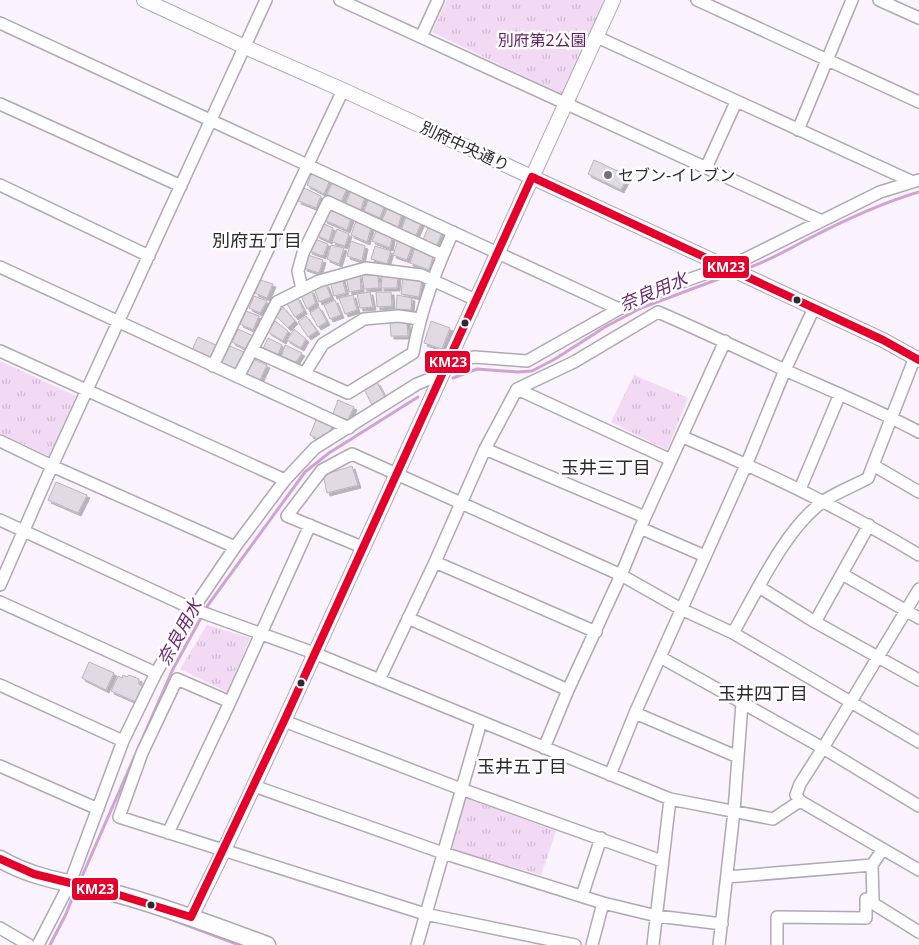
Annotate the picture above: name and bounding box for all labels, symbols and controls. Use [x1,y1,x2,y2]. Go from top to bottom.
park label: 別府第2公園 [497,29,587,51]
street label: 別府中央通り [417,116,513,176]
place label: セブン-イレブン [618,164,735,186]
marker: セブン-イレブン [602,169,614,181]
district label: 別府五丁目 [212,228,302,252]
line badge: KM23 [702,255,750,279]
text: KM23 [707,257,745,276]
water label: 奈良用水 [615,265,693,316]
unlabelled marker [792,295,802,305]
unlabelled marker [460,318,470,328]
line badge: KM23 [424,350,471,374]
text: KM23 [429,352,467,371]
district label: 玉井三丁目 [561,455,651,479]
water label: 奈良用水 [151,593,208,669]
unlabelled marker [296,678,306,688]
district label: 玉井四丁目 [718,681,808,705]
district label: 玉井五丁目 [477,754,567,778]
line badge: KM23 [71,877,119,901]
text: KM23 [76,879,114,898]
unlabelled marker [146,900,156,910]

